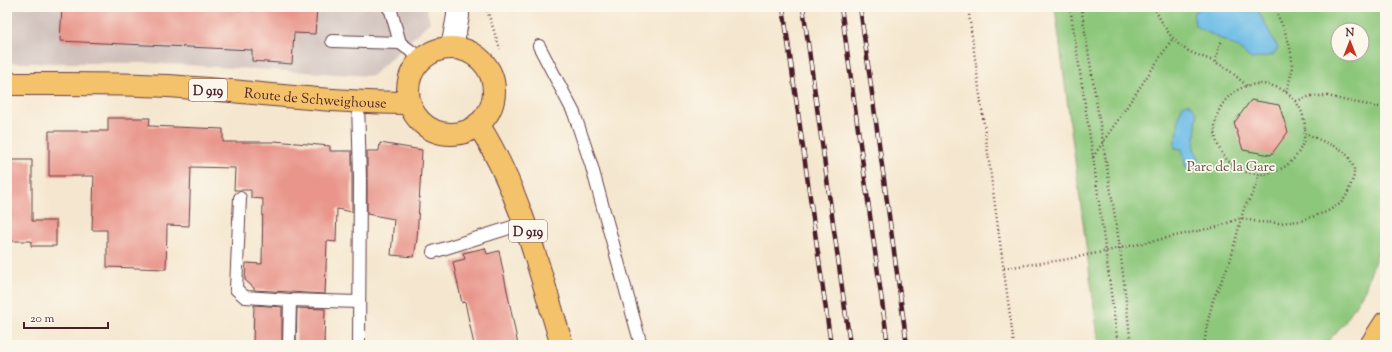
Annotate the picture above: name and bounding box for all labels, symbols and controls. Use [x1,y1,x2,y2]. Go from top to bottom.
north arrow [1330,22,1370,62]
text: N [1345,25,1355,41]
road number: D 919 [189,79,227,101]
street label: Route de Schweighouse [243,84,387,115]
park label: Parc de la Gare [1187,158,1275,178]
road number: D 919 [509,220,547,242]
scale bar [24,304,108,330]
text: 20 m [30,310,55,328]

